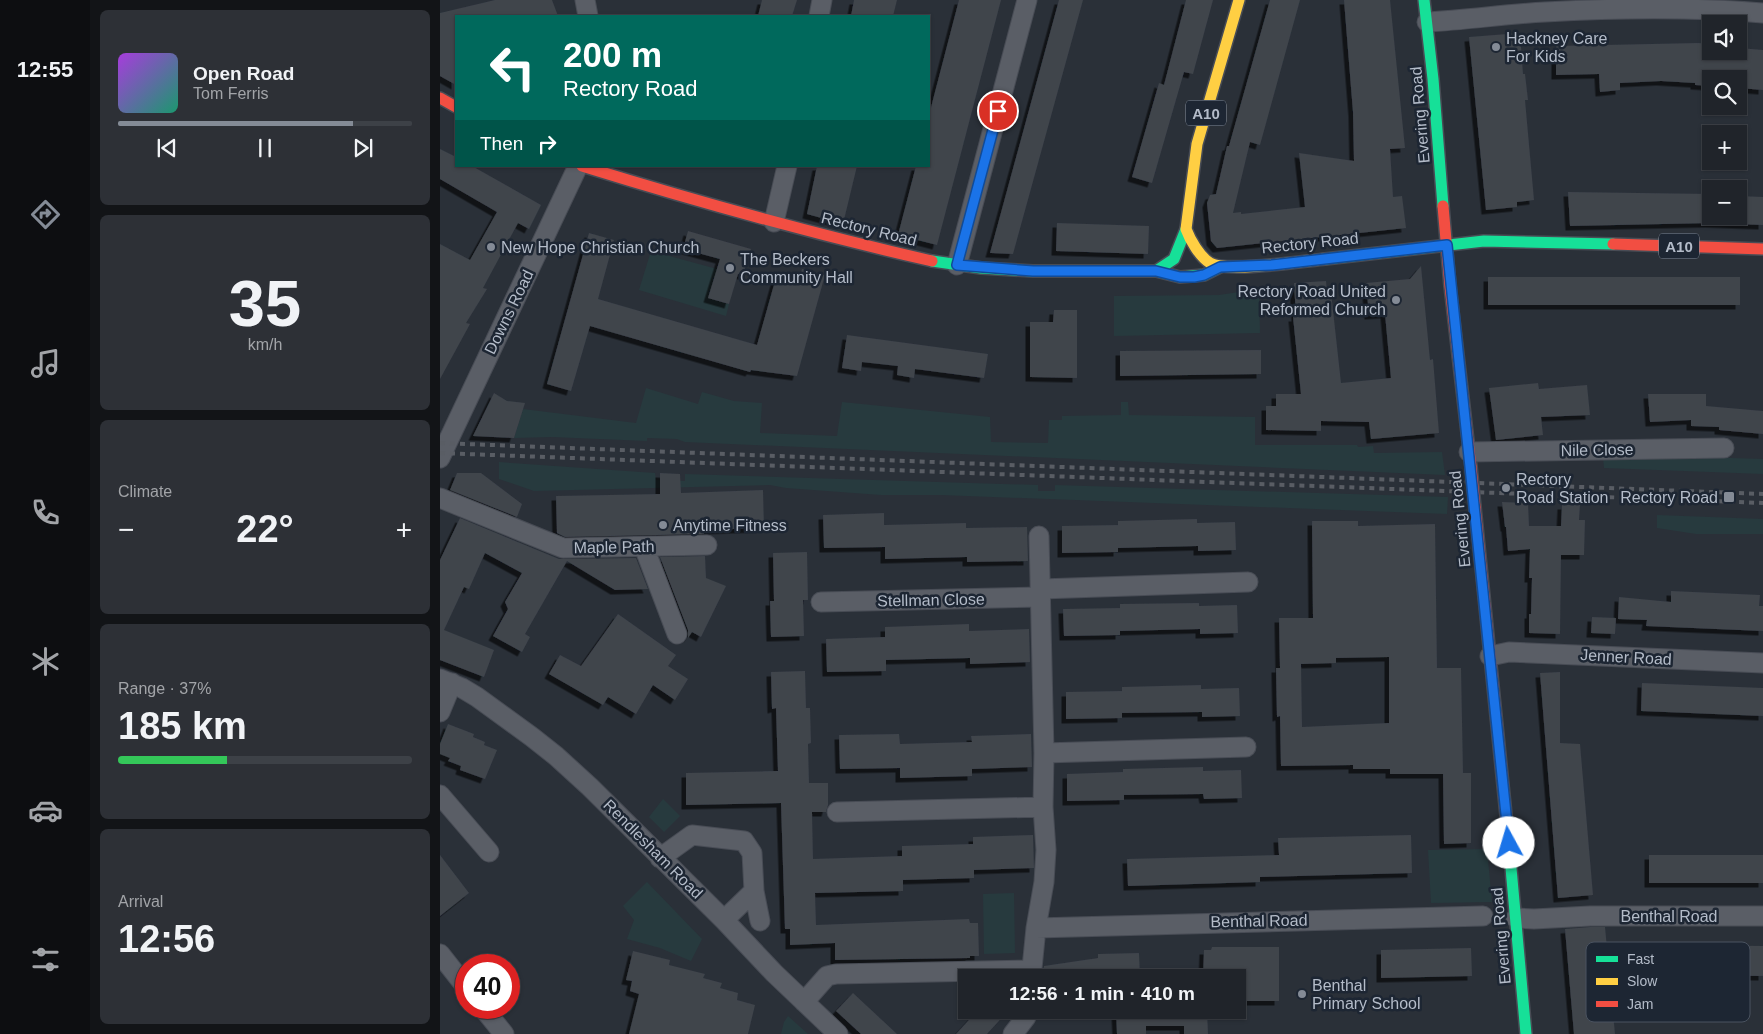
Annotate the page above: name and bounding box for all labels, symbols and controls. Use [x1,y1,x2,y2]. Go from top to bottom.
map controls [1702,15,1747,225]
button: sound [1702,15,1747,60]
place label: Hackney Care For Kids [1506,30,1607,65]
icon: left [480,35,545,100]
text: 200 m [563,35,662,74]
marker: Hackney Care For Kids [1490,41,1502,53]
text: 12:55 [17,57,73,82]
text: Open Road [193,63,294,84]
street label: Evering Road [1407,66,1433,164]
button: search [1702,70,1747,115]
text: Rectory Road [563,76,698,101]
text: Tom Ferris [193,85,269,102]
pin [977,90,1019,132]
icon: arrive [984,97,1012,125]
road number: A10 [1186,100,1226,126]
button: + [1702,125,1747,170]
icon: right [533,130,561,158]
text: Then [480,133,523,154]
icon: previous [153,134,181,162]
icon: pause [251,134,279,162]
icon: next [349,134,377,162]
button: − [1702,180,1747,225]
icon: directions [28,197,63,232]
street label: Rectory Road [819,209,919,249]
street label: Rectory Road [1260,229,1360,257]
road number: A10 [1659,234,1699,258]
place label: New Hope Christian Church [501,239,699,256]
marker: New Hope Christian Church [485,241,497,253]
place label: The Beckers Community Hall [740,251,853,286]
marker: The Beckers Community Hall [724,262,736,274]
text: 35 [229,267,301,340]
street label: Downs Road [481,267,537,357]
place label: Rectory Road United Reformed Church [1237,283,1386,318]
marker: Rectory Road United Reformed Church [1390,294,1402,306]
text: km/h [248,336,282,353]
icon: music [28,346,63,381]
street label: Nile Close [1560,441,1634,459]
street label: Evering Road [1446,470,1474,568]
place label: Rectory Road Station [1516,471,1609,506]
marker: Rectory Road Station [1500,482,1512,494]
text: Climate [118,483,172,500]
place label: Rectory Road [1620,489,1718,506]
marker: Rectory Road [1722,490,1736,504]
icon: phone [28,495,63,530]
text: 22° [236,508,294,550]
text: − [118,514,134,545]
text: + [396,514,412,545]
place label: Anytime Fitness [673,517,787,534]
marker: Anytime Fitness [657,519,669,531]
street label: Maple Path [573,538,655,556]
street label: Stellman Close [877,591,985,609]
icon: climate [28,644,63,679]
street label: Jenner Road [1580,646,1672,668]
text: Range · 37% [118,680,211,697]
text: 185 km [118,705,247,747]
icon: car [28,793,63,828]
street label: Rendlesham Road [600,796,706,902]
position arrow [1482,816,1534,868]
street label: Evering Road [1488,887,1514,985]
text: Arrival [118,893,163,910]
street label: Benthal Road [1621,908,1717,925]
street label: Benthal Road [1210,912,1308,930]
text: 12:56 [118,918,215,960]
icon: filters [28,942,63,977]
legend [1586,942,1750,1022]
text: Fast [1627,951,1654,967]
speed limit sign: 40 [455,954,520,1019]
text: Slow [1627,973,1658,989]
place label: Benthal Primary School [1312,977,1420,1012]
text: 12:56 · 1 min · 410 m [1009,983,1195,1004]
marker: Benthal Primary School [1296,988,1308,1000]
text: Jam [1627,996,1653,1012]

